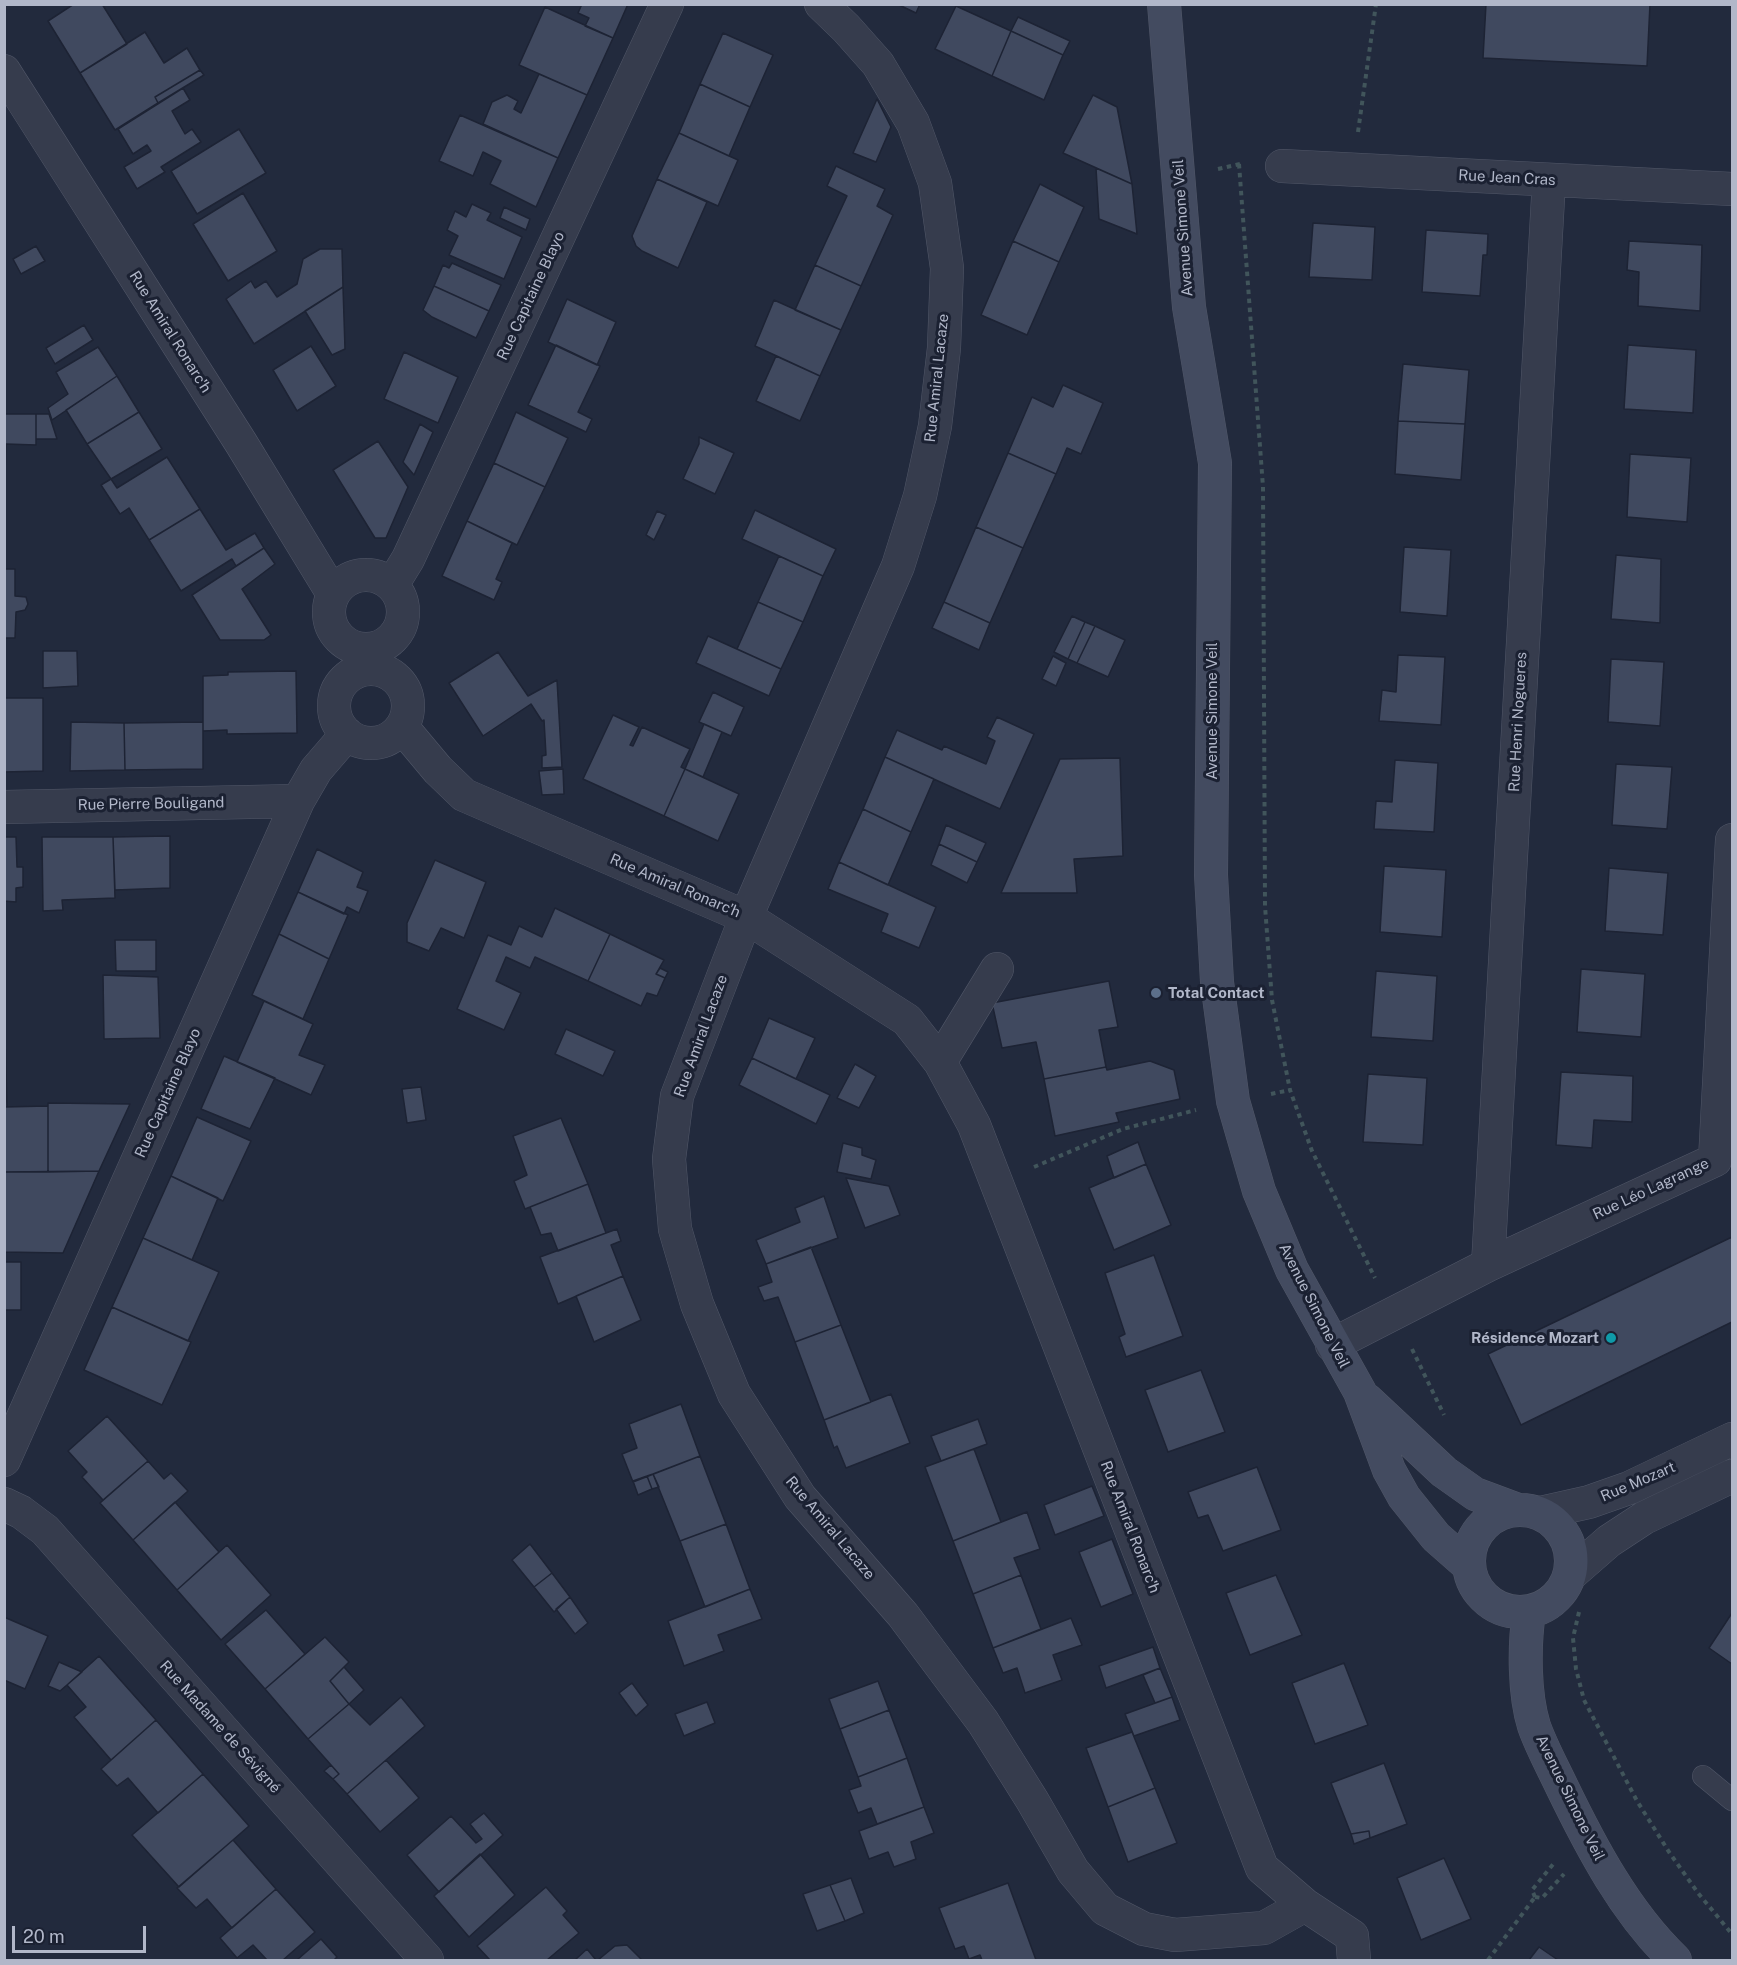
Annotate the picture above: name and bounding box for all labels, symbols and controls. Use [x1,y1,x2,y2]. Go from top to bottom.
street label: Avenue Simone Veil [1169,159,1197,297]
street label: Rue Jean Cras [1458,166,1556,190]
street label: Rue Capitaine Blayo [493,229,569,363]
street label: Rue Amiral Ronarc'h [125,268,215,396]
street label: Rue Amiral Lacaze [921,313,953,443]
street label: Avenue Simone Veil [1203,642,1221,780]
street label: Rue Henri Nogueres [1505,651,1531,793]
street label: Rue Pierre Bouligand [77,794,225,814]
street label: Rue Amiral Ronarc'h [607,850,743,922]
street label: Rue Amiral Lacaze [670,972,732,1100]
place label: Total Contact [1168,984,1265,1002]
marker: Total Contact [1149,986,1163,1000]
street label: Rue Capitaine Blayo [131,1026,205,1160]
street label: Rue Léo Lagrange [1590,1154,1712,1224]
street label: Avenue Simone Veil [1275,1241,1353,1371]
place label: Résidence Mozart [1471,1329,1599,1347]
marker: Résidence Mozart [1604,1331,1618,1345]
street label: Rue Amiral Ronarc'h [1096,1458,1164,1596]
street label: Rue Mozart [1598,1458,1678,1506]
street label: Rue Amiral Lacaze [782,1473,878,1583]
street label: Rue Madame de Sévigné [156,1657,284,1797]
street label: Avenue Simone Veil [1532,1732,1608,1864]
scale bar [15,1914,148,1952]
text: 20 m [23,1926,65,1947]

